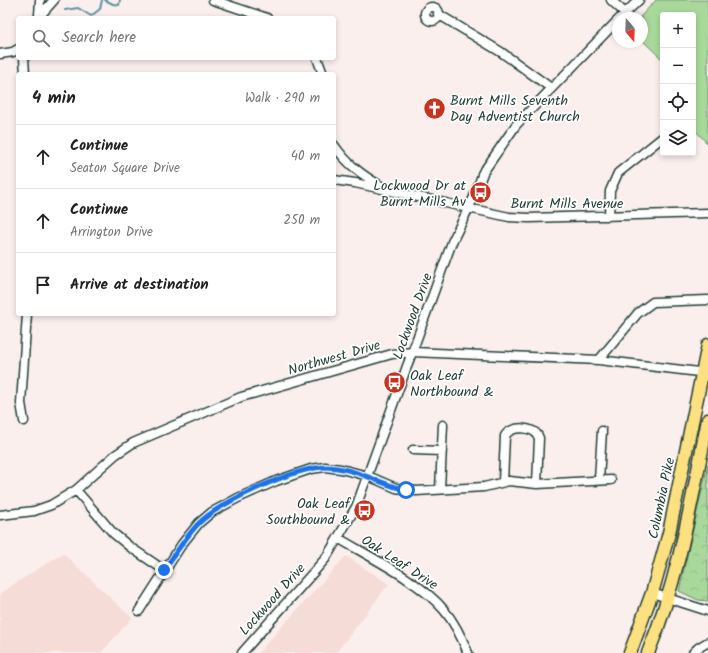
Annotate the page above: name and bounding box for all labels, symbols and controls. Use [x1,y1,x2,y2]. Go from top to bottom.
north arrow [612,12,648,48]
map controls [660,12,696,156]
button: + [660,12,696,48]
search box [16,16,336,60]
text: Search here [62,26,136,50]
icon: search [30,27,52,49]
button: − [660,48,696,84]
button: locate [660,84,696,120]
text: 4 min [32,85,76,112]
text: Walk · 290 m [245,88,320,109]
place label: Burnt Mills Seventh Day Adventist Church [450,90,580,128]
church icon: Burnt Mills Seventh Day Adventist Church [421,95,447,121]
button: layers [660,120,696,156]
text: Continue [70,134,128,158]
icon: ahead [32,146,54,168]
text: 40 m [291,146,320,167]
text: Seaton Square Drive [70,158,180,179]
place label: Lockwood Dr at Burnt Mills Av [373,175,467,213]
bus stop icon: Lockwood Dr at Burnt Mills Av [468,180,494,206]
street label: Burnt Mills Avenue [511,193,624,215]
text: Continue [70,198,128,222]
icon: ahead [32,210,54,232]
text: 250 m [283,210,320,231]
text: Arrington Drive [70,222,153,243]
street label: Lockwood Drive [387,269,439,363]
text: Arrive at destination [70,273,209,297]
icon: arrive [32,274,54,296]
street label: Northwest Drive [285,334,384,382]
place label: Oak Leaf Northbound & [410,365,494,403]
bus stop icon: Oak Leaf Northbound & [382,370,408,396]
street label: Columbia Pike [643,455,681,541]
route start [397,481,415,499]
place label: Oak Leaf Southbound & [266,493,352,531]
bus stop icon: Oak Leaf Southbound & [352,498,378,524]
street label: Oak Leaf Drive [357,530,443,596]
street label: Lockwood Drive [234,558,312,641]
route end [155,561,173,579]

